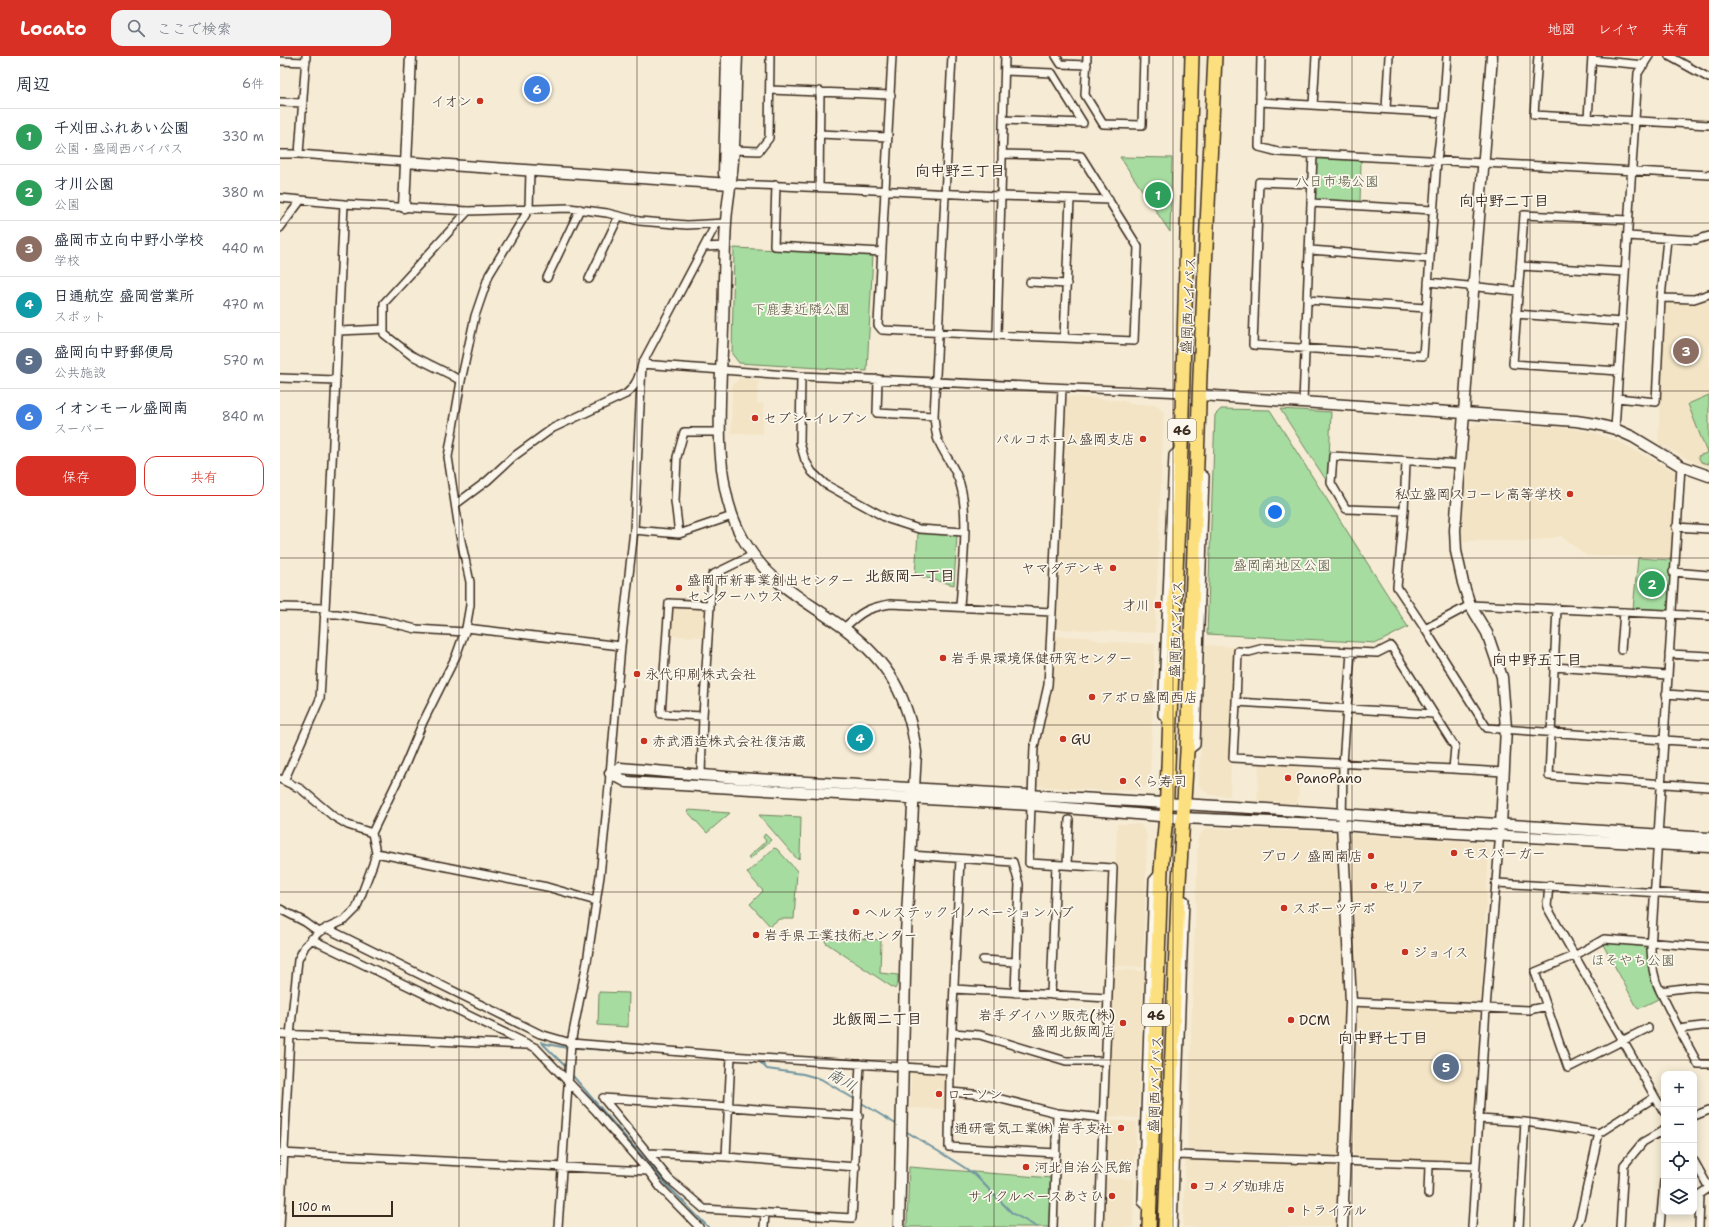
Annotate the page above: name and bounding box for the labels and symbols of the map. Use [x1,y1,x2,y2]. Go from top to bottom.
pin: 6 [524,74,550,104]
place label: イオン [431,92,472,110]
marker: イオン [475,96,485,106]
district label: 向中野三丁目 [915,161,1005,181]
park label: 八日市場公園 [1295,172,1379,190]
pin: 1 [1145,180,1171,210]
district label: 向中野二丁目 [1459,191,1549,211]
street label: 盛岡西バイパス [1176,256,1200,354]
park label: 下鹿妻近隣公園 [752,300,850,318]
pin: 3 [1673,336,1699,366]
place label: セブン-イレブン [763,409,868,427]
marker: セブン-イレブン [750,413,760,423]
road number: 46 [1168,419,1196,441]
place label: パルコホーム盛岡支店 [996,430,1135,448]
marker: パルコホーム盛岡支店 [1138,434,1148,444]
place label: 私立盛岡スコーレ高等学校 [1395,485,1562,503]
marker: 私立盛岡スコーレ高等学校 [1565,489,1575,499]
your location [1265,502,1285,522]
park label: 盛岡南地区公園 [1233,556,1331,574]
place label: ヤマダデンキ [1021,559,1105,577]
marker: ヤマダデンキ [1108,563,1118,573]
district label: 北飯岡一丁目 [865,566,955,586]
pin: 2 [1639,569,1665,599]
place label: 盛岡市新事業創出センター センターハウス [687,571,854,605]
street label: 盛岡西バイパス [1165,580,1187,678]
marker: 盛岡市新事業創出センター センターハウス [674,583,684,593]
place label: 才川 [1122,596,1150,614]
marker: 才川 [1153,600,1163,610]
place label: 岩手県環境保健研究センター [951,649,1132,667]
district label: 向中野五丁目 [1492,650,1582,670]
marker: 岩手県環境保健研究センター [938,653,948,663]
place label: 永代印刷株式会社 [645,665,757,683]
marker: 永代印刷株式会社 [632,669,642,679]
place label: アポロ盛岡西店 [1100,688,1198,706]
marker: アポロ盛岡西店 [1087,692,1097,702]
pin: 4 [847,723,873,753]
place label: GU [1071,730,1091,748]
place label: 赤武酒造株式会社復活蔵 [652,732,806,750]
marker: GU [1058,734,1068,744]
marker: 赤武酒造株式会社復活蔵 [639,736,649,746]
place label: PanoPano [1296,769,1362,787]
place label: くら寿司 [1131,772,1187,790]
marker: PanoPano [1283,773,1293,783]
marker: くら寿司 [1118,776,1128,786]
place label: モスバーガー [1462,844,1546,862]
place label: プロノ 盛岡南店 [1260,847,1363,865]
marker: モスバーガー [1449,848,1459,858]
marker: プロノ 盛岡南店 [1366,851,1376,861]
place label: セリア [1382,877,1424,895]
marker: セリア [1369,881,1379,891]
place label: スポーツデポ [1292,899,1376,917]
place label: ヘルステックイノベーションハブ [864,903,1074,921]
marker: スポーツデポ [1279,903,1289,913]
marker: ヘルステックイノベーションハブ [851,907,861,917]
place label: 岩手県工業技術センター [764,926,917,944]
marker: 岩手県工業技術センター [751,930,761,940]
place label: ジョイス [1413,943,1468,961]
marker: ジョイス [1400,947,1410,957]
park label: ほそやち公園 [1591,951,1675,969]
road number: 46 [1142,1004,1170,1026]
place label: 岩手ダイハツ販売(株) 盛岡北飯岡店 [979,1006,1115,1040]
district label: 北飯岡二丁目 [832,1009,922,1029]
place label: DCM [1299,1011,1331,1029]
marker: DCM [1286,1015,1296,1025]
marker: 岩手ダイハツ販売(株) 盛岡北飯岡店 [1118,1018,1128,1028]
district label: 向中野七丁目 [1338,1028,1428,1048]
street label: 盛岡西バイパス [1144,1035,1166,1133]
pin: 5 [1433,1052,1459,1082]
water label: 南川 [824,1064,860,1096]
place label: ローソン [947,1085,1003,1103]
marker: ローソン [934,1089,944,1099]
place label: 通研電気工業㈱ 岩手支社 [954,1119,1113,1137]
marker: 通研電気工業㈱ 岩手支社 [1116,1123,1126,1133]
place label: 河北自治公民館 [1034,1158,1132,1176]
marker: 河北自治公民館 [1021,1162,1031,1172]
place label: コメダ珈琲店 [1202,1177,1286,1195]
marker: コメダ珈琲店 [1189,1181,1199,1191]
place label: サイクルベースあさひ [968,1187,1104,1205]
marker: サイクルベースあさひ [1107,1191,1117,1201]
scale bar [292,1199,393,1218]
place label: トライアル [1299,1201,1368,1219]
marker: トライアル [1286,1205,1296,1215]

